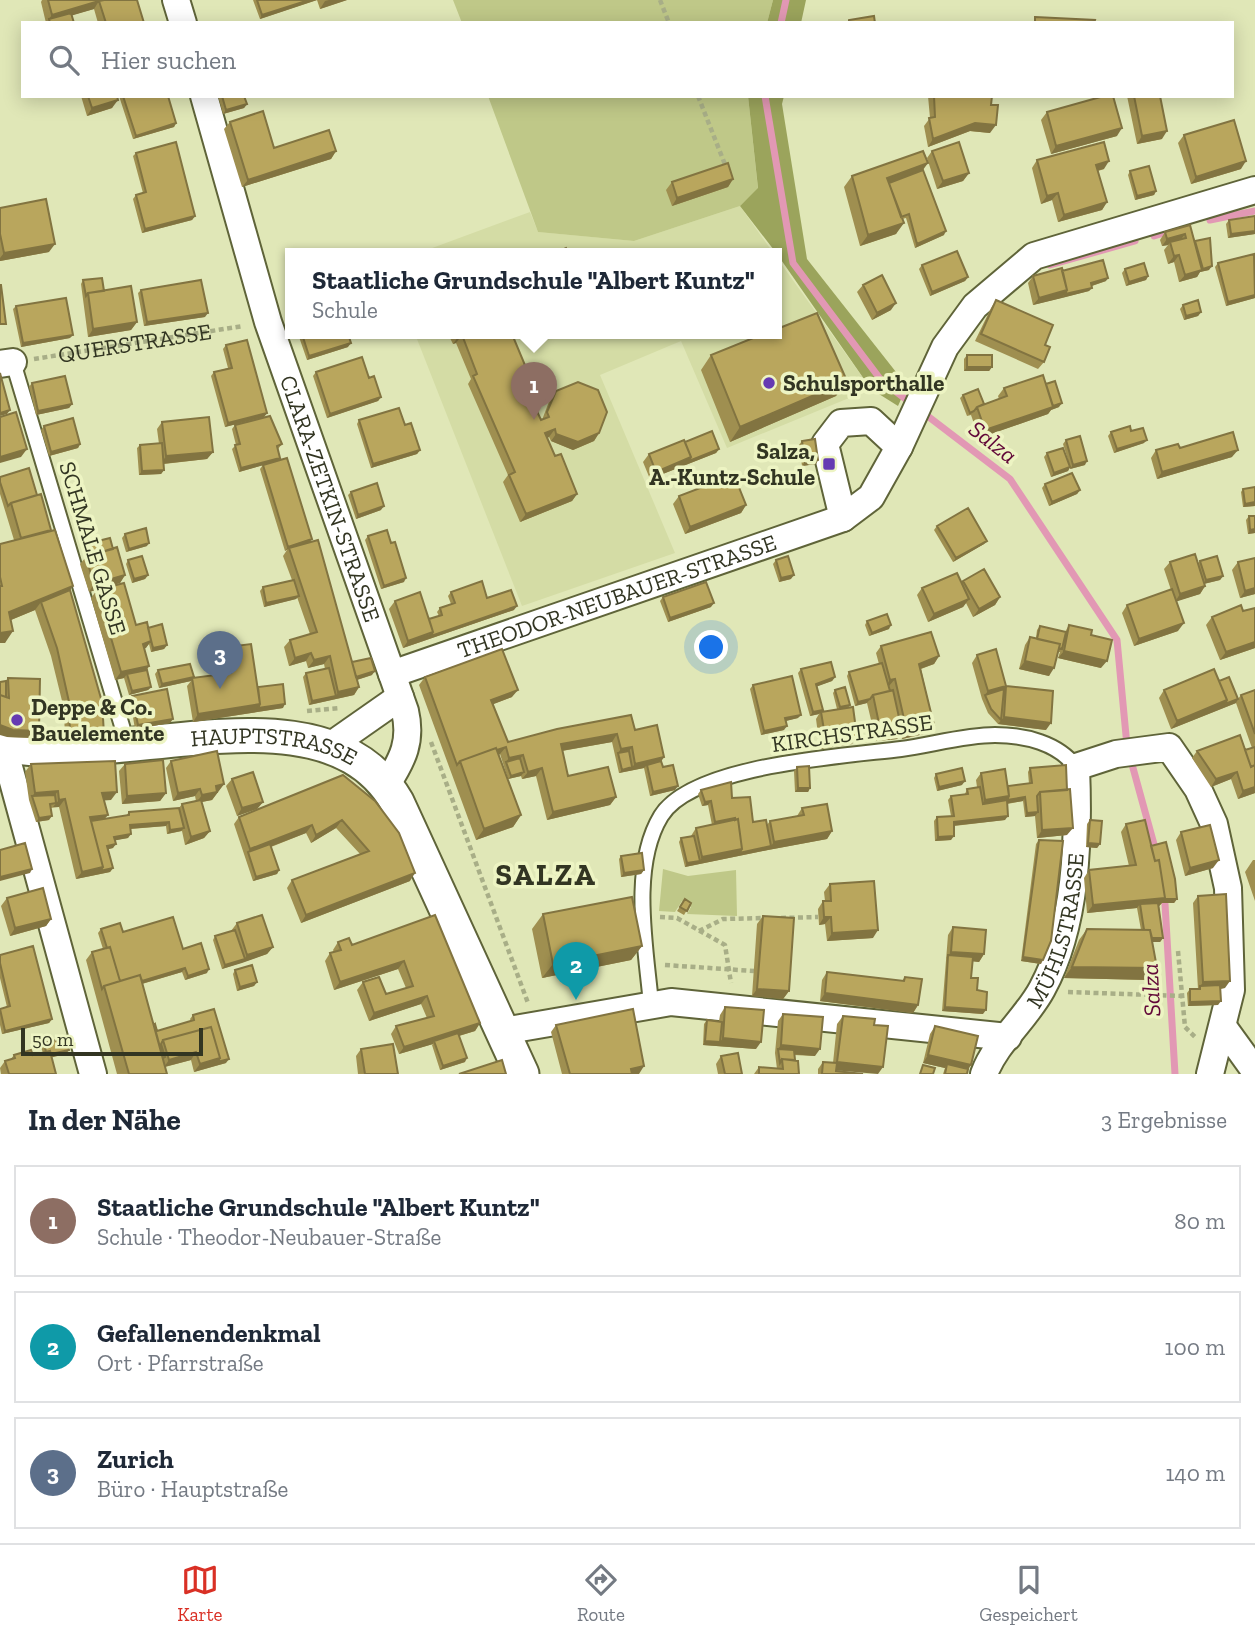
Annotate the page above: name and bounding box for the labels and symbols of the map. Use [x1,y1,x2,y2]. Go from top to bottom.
street label: QUERSTRASSE [56,317,213,369]
pin: 1 [511,362,557,420]
place label: Schulsporthalle [783,369,944,397]
street label: CLARA-ZETKIN-STRASSE [274,371,387,626]
marker: Schulsporthalle [761,375,777,391]
water label: Salza [963,414,1023,469]
place label: Salza, A.-Kuntz-Schule [649,437,815,491]
marker: Salza, A.-Kuntz-Schule [821,456,837,472]
street label: SCHMALE GASSE [53,458,133,638]
street label: THEODOR-NEUBAUER-STRASSE [454,528,780,664]
your location [694,630,728,664]
pin: 3 [197,631,243,689]
place label: Deppe & Co. Bauelemente [31,693,164,747]
street label: KIRCHSTRASSE [770,708,934,758]
marker: Deppe & Co. Bauelemente [9,712,25,728]
street label: HAUPTSTRASSE [190,721,362,771]
street label: MÜHLSTRASSE [1020,852,1090,1013]
district label: SALZA [495,857,597,893]
pin: 2 [553,942,599,1000]
water label: Salza [1135,963,1166,1017]
scale bar [21,1025,203,1057]

